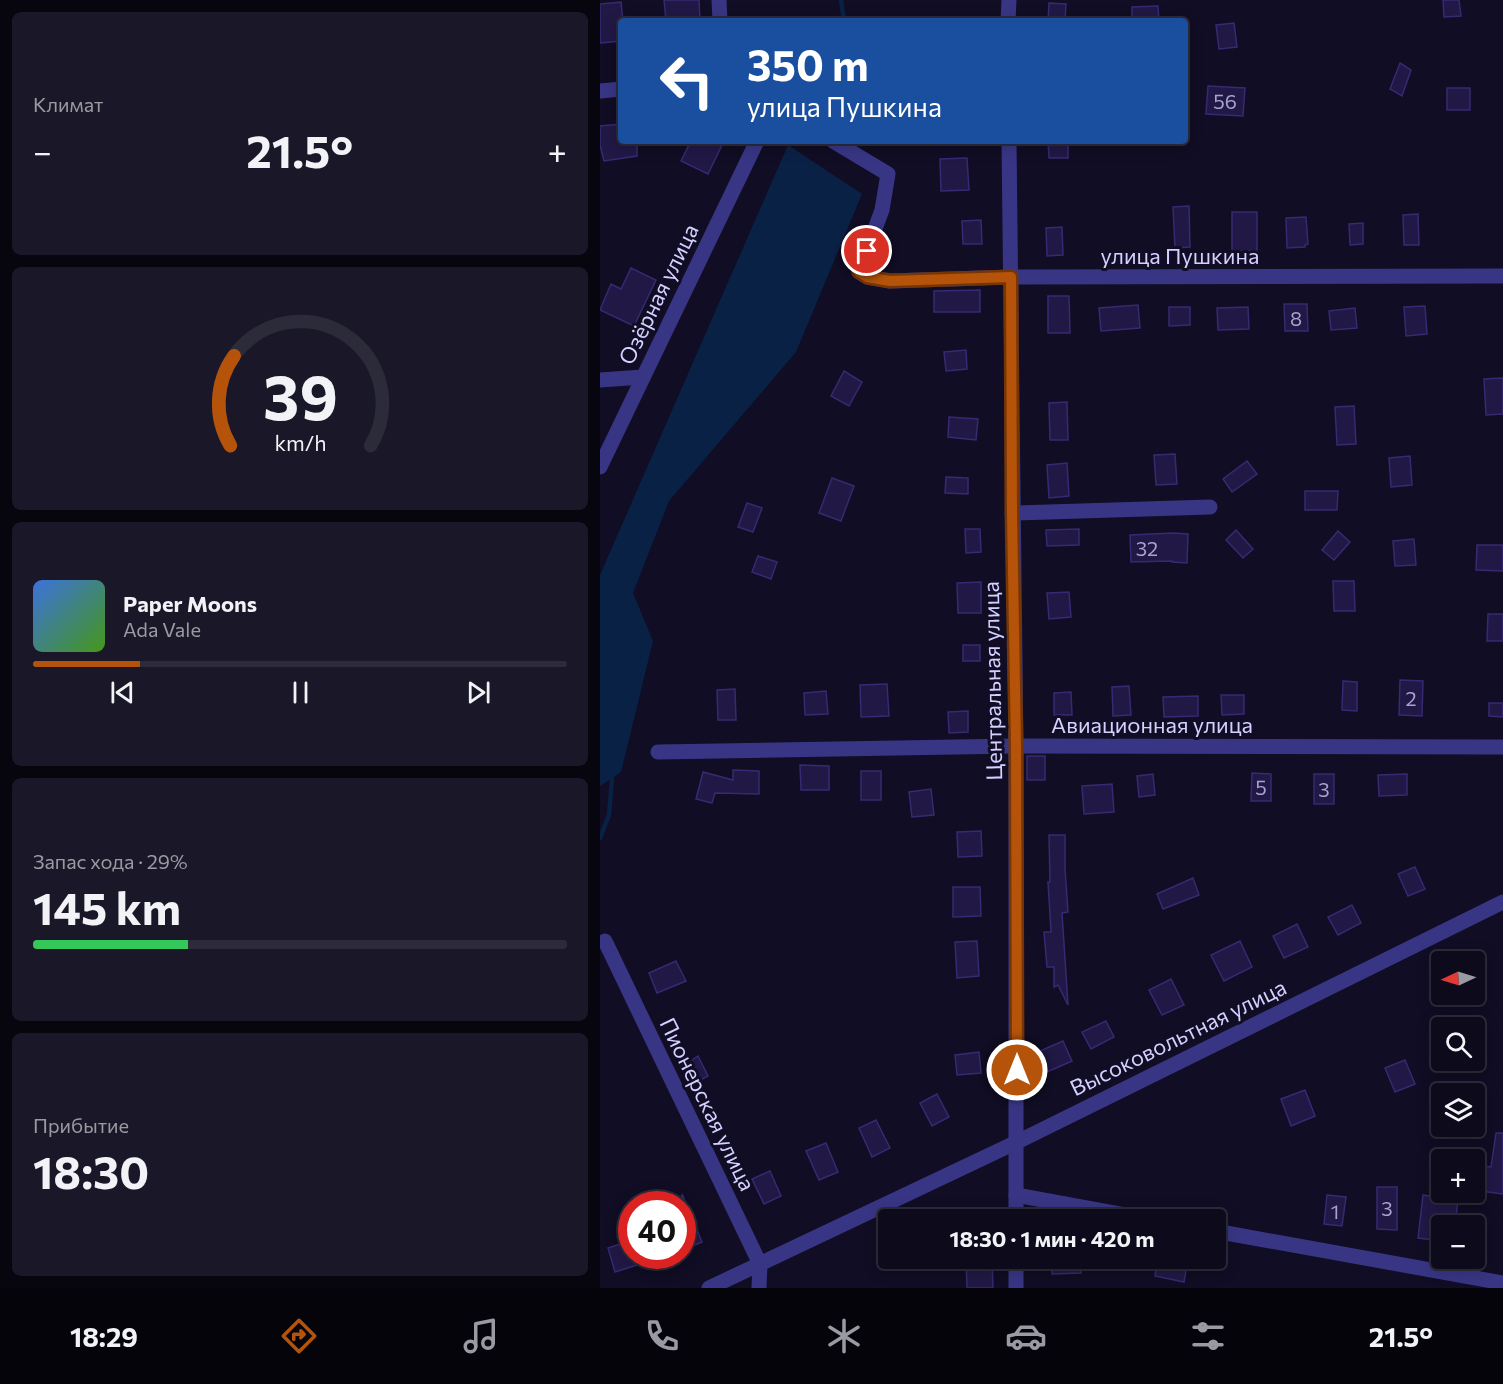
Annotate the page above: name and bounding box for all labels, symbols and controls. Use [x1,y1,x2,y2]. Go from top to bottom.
text: 350 m [747,38,869,90]
icon: left [648,42,726,120]
house number: 56 [1213,89,1237,113]
text: улица Пушкина [747,90,942,123]
text: Климат [33,92,103,116]
text: 21.5° [246,122,353,177]
text: − [33,130,52,171]
text: + [548,130,567,171]
street label: Озёрная улица [612,219,704,369]
pin [841,225,892,276]
icon: arrive [850,234,883,267]
street label: улица Пушкина [1101,242,1259,269]
house number: 8 [1290,306,1302,330]
text: 39 [263,357,337,433]
text: km/h [274,429,326,455]
house number: 32 [1136,536,1158,560]
street label: Центральная улица [977,581,1007,781]
text: Paper Moons [123,590,257,617]
text: Ada Vale [123,617,201,641]
icon: previous [106,676,139,709]
icon: pause [284,676,317,709]
icon: next [462,676,495,709]
house number: 2 [1405,686,1417,710]
street label: Авиационная улица [1051,711,1253,738]
house number: 5 [1255,775,1267,799]
house number: 3 [1318,777,1330,801]
text: Запас хода · 29% [33,849,188,873]
text: 145 km [33,879,181,934]
north arrow [1431,951,1485,1005]
map controls [1431,951,1485,1269]
street label: Высоковольтная улица [1065,973,1291,1101]
street label: Пионерская улица [654,1013,762,1195]
button: search [1431,1017,1485,1071]
position arrow [985,1038,1049,1102]
button: layers [1431,1083,1485,1137]
text: Прибытие [33,1113,129,1137]
text: 18:30 [33,1143,149,1198]
button: + [1431,1149,1485,1203]
speed limit sign: 40 [618,1191,696,1269]
house number: 3 [1381,1196,1393,1220]
house number: 1 [1331,1199,1339,1223]
button: − [1431,1215,1485,1269]
text: 18:30 · 1 мин · 420 m [950,1225,1155,1252]
icon: directions [278,1315,320,1357]
icon: music [460,1315,502,1357]
icon: phone [641,1315,683,1357]
icon: climate [823,1315,865,1357]
icon: car [1005,1315,1047,1357]
icon: filters [1187,1315,1229,1357]
text: 18:29 [70,1320,138,1353]
text: 21.5° [1369,1320,1433,1353]

